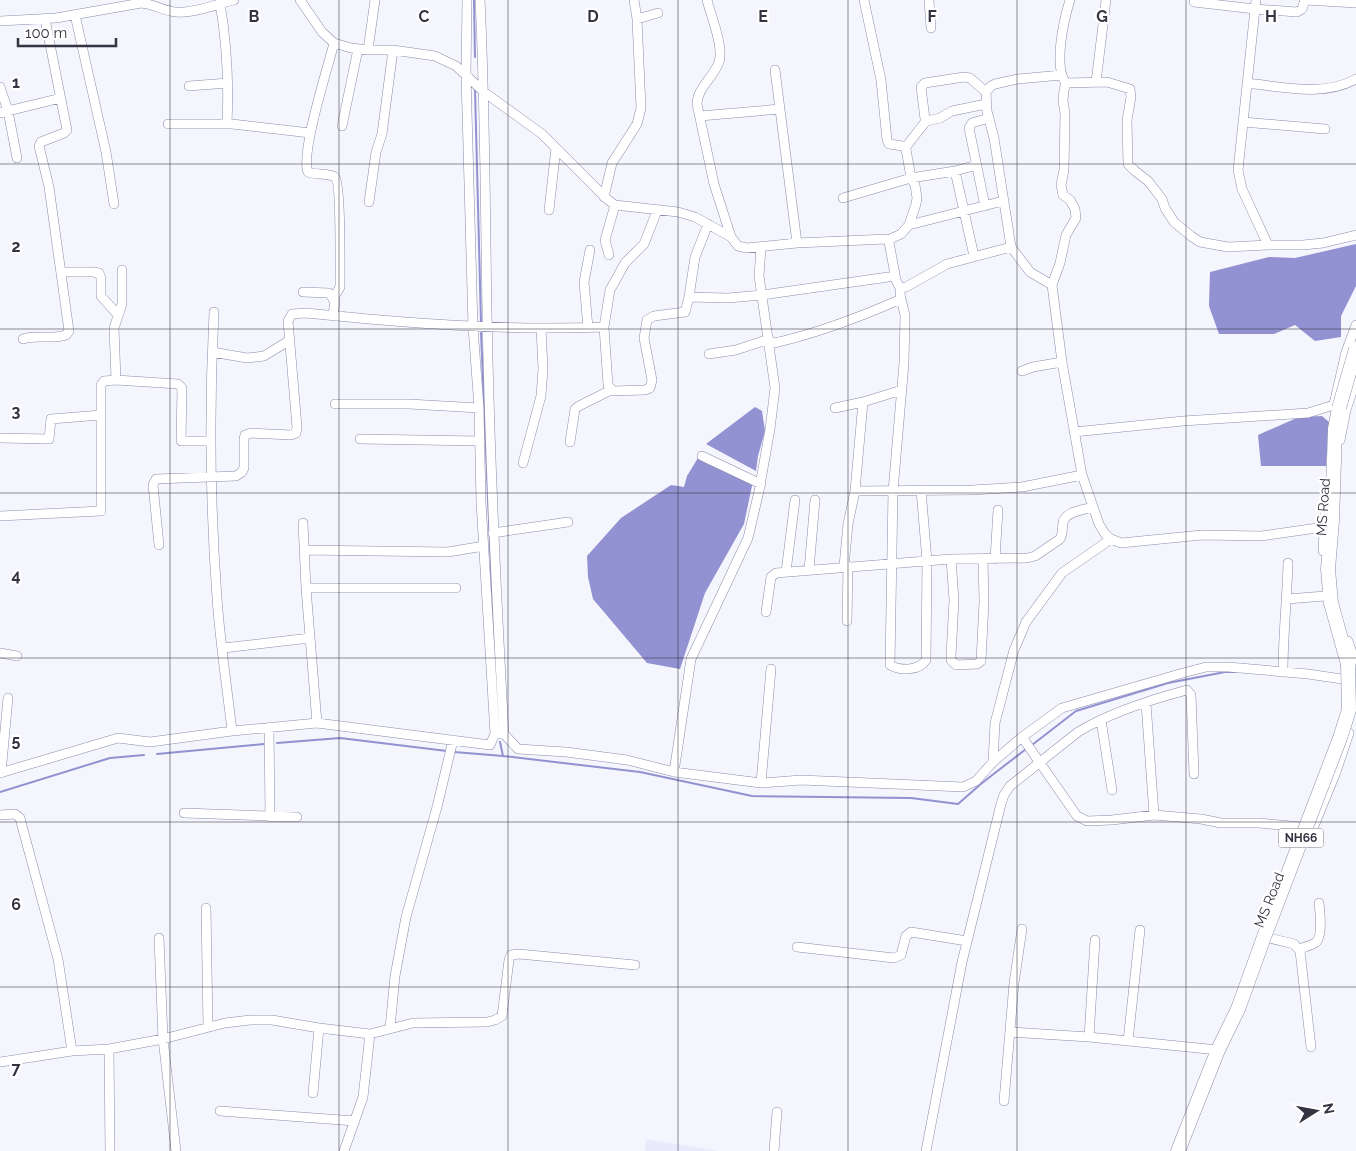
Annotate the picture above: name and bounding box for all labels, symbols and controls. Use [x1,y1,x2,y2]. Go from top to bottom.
text: B [249,7,260,26]
text: C [419,7,430,26]
text: D [587,7,599,26]
text: E [758,7,768,26]
text: F [927,7,937,26]
text: G [1096,7,1108,26]
text: H [1265,7,1277,26]
scale bar [18,15,115,47]
text: 100 m [25,24,67,42]
text: 1 [12,73,20,92]
text: 2 [11,237,21,256]
text: 3 [12,402,21,421]
street label: MS Road [1313,478,1333,536]
text: 4 [11,566,21,585]
text: 5 [12,731,21,750]
road number: NH66 [1278,828,1324,848]
street label: MS Road [1251,870,1287,930]
text: 6 [11,895,21,914]
text: 7 [12,1059,21,1078]
north arrow [1291,1086,1341,1136]
text: N [1320,1102,1338,1115]

